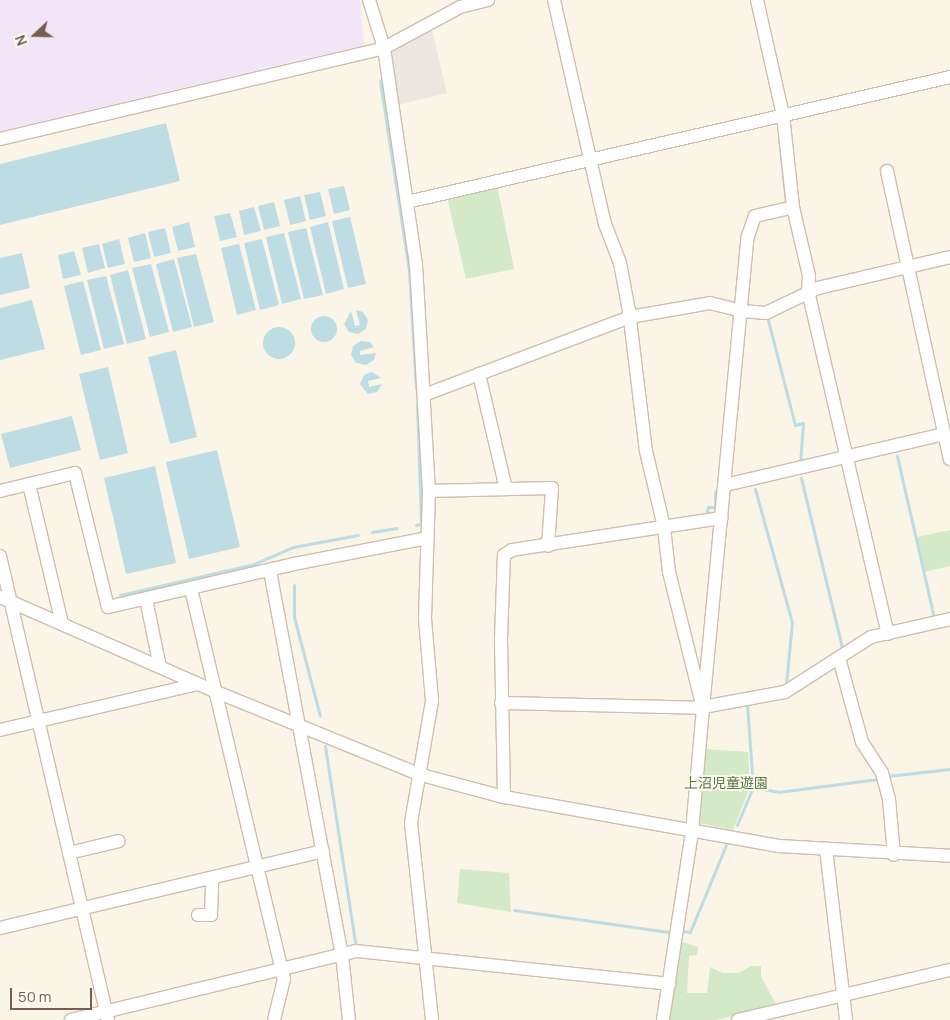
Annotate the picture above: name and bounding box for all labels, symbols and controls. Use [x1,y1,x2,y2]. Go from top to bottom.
north arrow [10,10,60,60]
text: N [10,32,31,49]
park label: 上沼児童遊園 [684,775,768,791]
scale bar [12,978,95,1010]
text: 50 m [18,986,52,1007]

